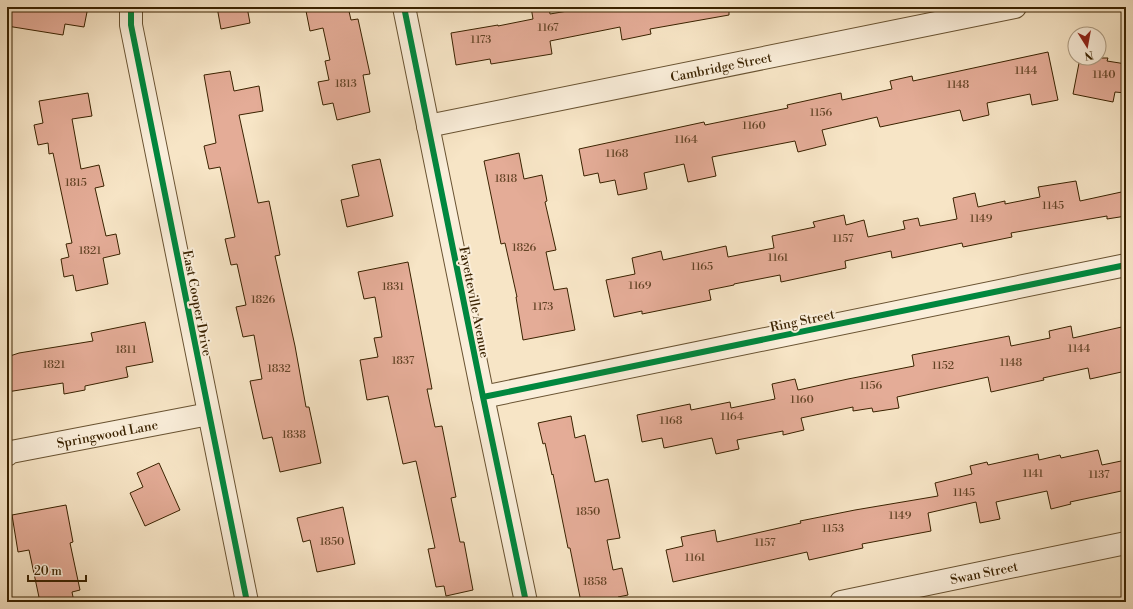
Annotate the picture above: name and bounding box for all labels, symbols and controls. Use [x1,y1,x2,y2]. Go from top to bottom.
house number: 1167 [537,21,559,35]
north arrow [1067,26,1107,66]
house number: 1173 [471,33,491,47]
text: N [1083,47,1094,63]
street label: Cambridge Street [669,49,774,86]
house number: 1144 [1015,64,1038,78]
house number: 1140 [1092,68,1116,82]
house number: 1813 [335,77,357,91]
house number: 1148 [947,78,970,92]
house number: 1156 [810,106,833,120]
house number: 1160 [742,119,766,133]
house number: 1164 [675,133,698,147]
house number: 1168 [606,147,629,161]
house number: 1818 [495,172,517,186]
house number: 1815 [65,176,87,190]
house number: 1145 [1042,199,1064,213]
house number: 1149 [970,212,993,226]
house number: 1157 [832,232,854,246]
house number: 1826 [512,241,536,255]
house number: 1821 [79,244,101,258]
street label: Fayetteville Avenue [455,245,493,360]
street label: East Cooper Drive [179,249,215,358]
house number: 1161 [768,251,789,265]
house number: 1165 [691,260,713,274]
house number: 1169 [629,279,652,293]
house number: 1831 [382,280,404,294]
house number: 1826 [251,293,275,307]
house number: 1173 [533,300,553,314]
street label: Ring Street [768,306,836,336]
house number: 1144 [1068,342,1091,356]
house number: 1811 [116,343,137,357]
house number: 1837 [392,354,415,368]
house number: 1148 [1000,356,1023,370]
house number: 1821 [43,358,65,372]
house number: 1152 [932,359,954,373]
house number: 1832 [267,362,291,376]
house number: 1156 [860,379,883,393]
house number: 1160 [790,393,814,407]
house number: 1164 [721,410,744,424]
house number: 1168 [660,414,683,428]
street label: Springwood Lane [55,417,160,452]
house number: 1838 [282,428,306,442]
house number: 1141 [1023,467,1044,481]
house number: 1137 [1088,468,1110,482]
house number: 1145 [953,486,975,500]
house number: 1850 [576,505,600,519]
house number: 1149 [889,509,912,523]
house number: 1153 [822,522,844,536]
house number: 1850 [320,535,344,549]
house number: 1157 [754,536,776,550]
house number: 1161 [685,551,706,565]
scale bar [28,557,86,583]
street label: Swan Street [949,559,1020,588]
text: 20 m [34,564,62,579]
house number: 1858 [583,575,607,589]

